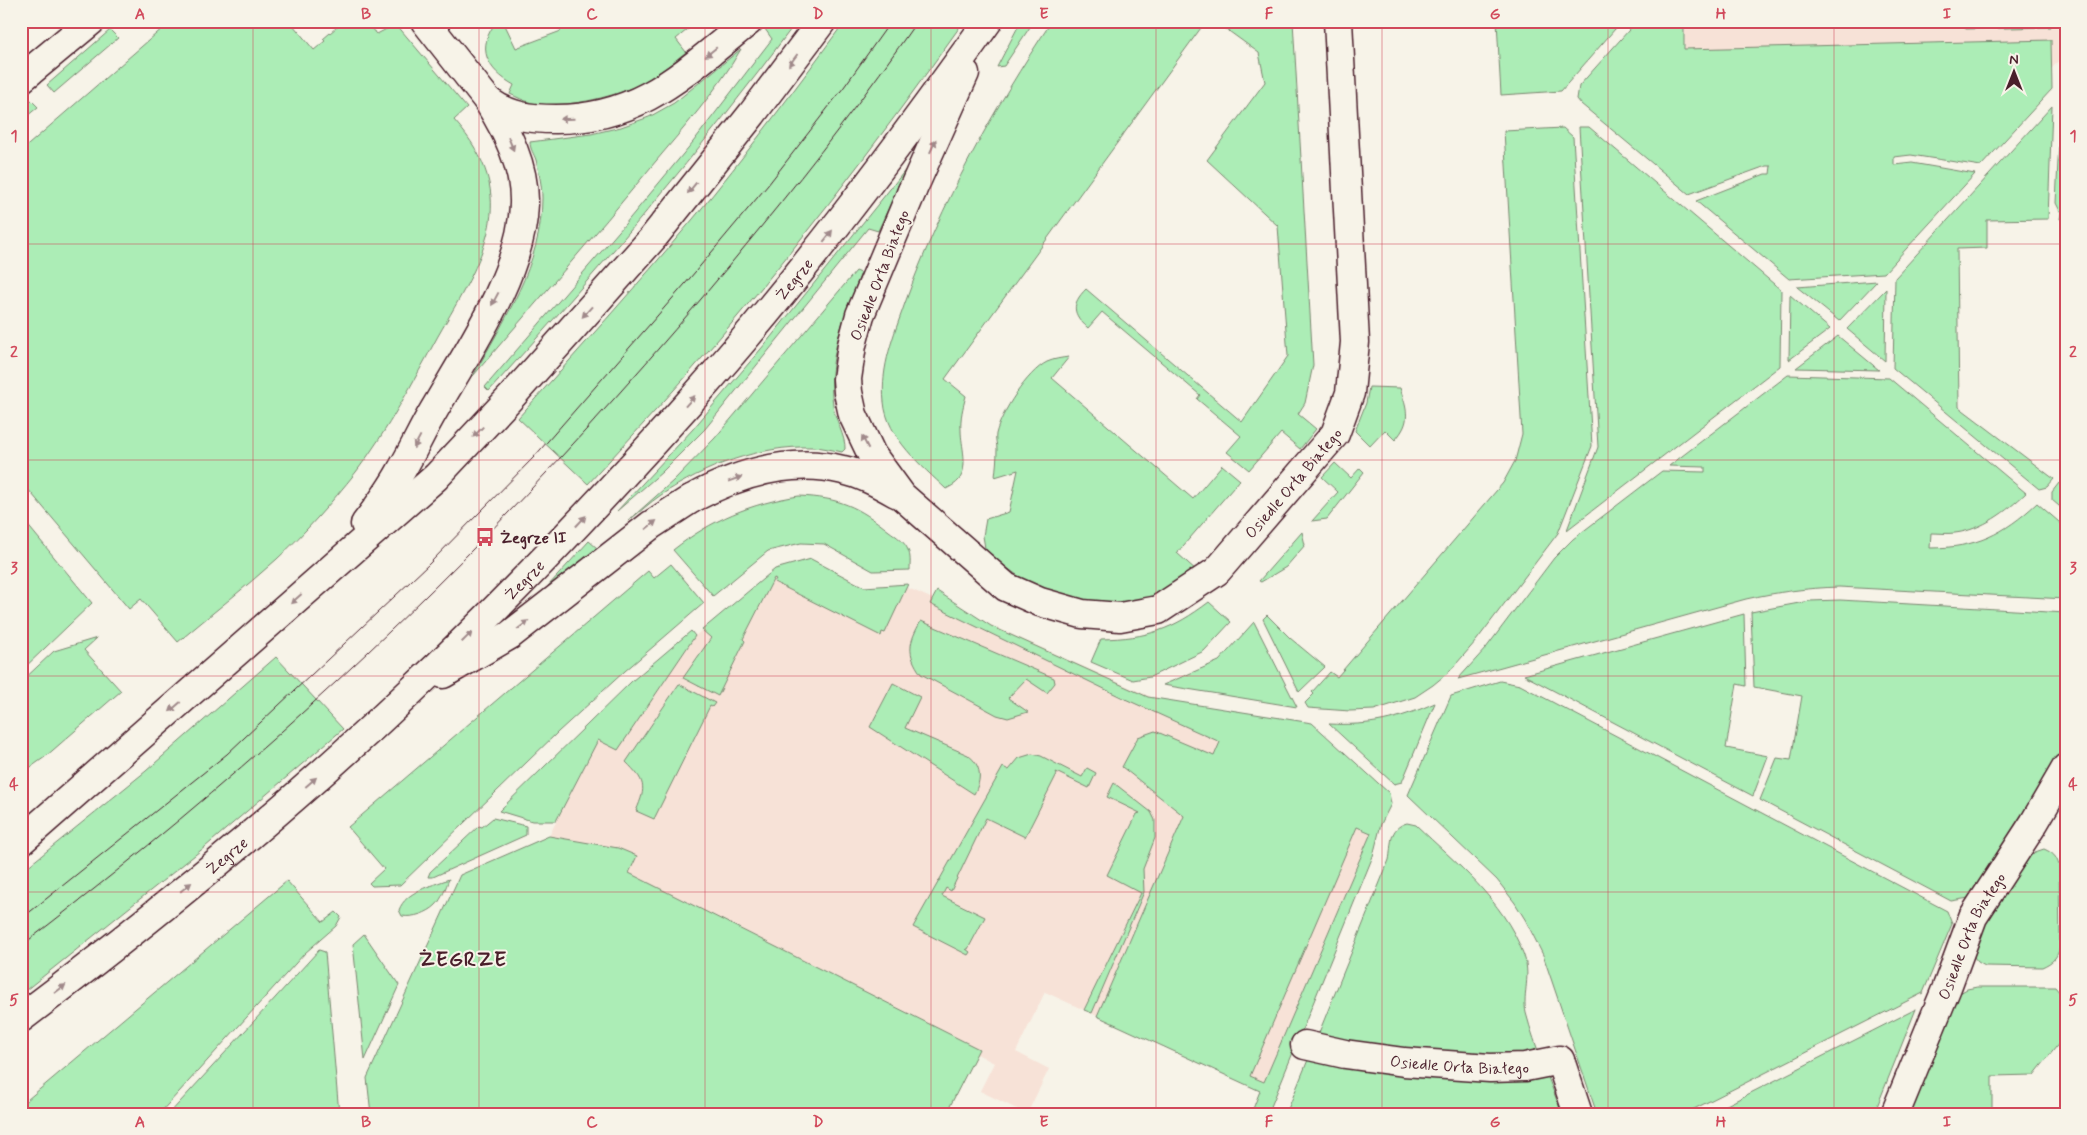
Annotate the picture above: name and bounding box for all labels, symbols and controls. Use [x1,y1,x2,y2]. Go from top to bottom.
text: A [135,4,145,25]
text: B [361,4,371,25]
text: C [586,4,598,25]
text: D [812,4,824,25]
text: E [1039,4,1049,25]
text: F [1265,4,1274,25]
text: G [1490,4,1501,25]
text: H [1716,4,1727,25]
text: I [1943,4,1952,25]
one-way arrow [704,46,717,57]
north arrow [1990,48,2040,98]
text: N [2009,51,2019,69]
one-way arrow [787,53,798,66]
one-way arrow [558,115,574,123]
text: 1 [10,126,18,147]
text: 1 [2069,126,2077,147]
one-way arrow [507,137,515,152]
one-way arrow [929,139,937,153]
one-way arrow [687,181,698,194]
street label: Osiedle Orła Białego [846,207,915,344]
one-way arrow [822,229,833,242]
street label: Żegrze [772,254,819,306]
one-way arrow [491,293,500,306]
one-way arrow [581,306,593,318]
text: 2 [10,342,18,363]
text: 2 [2069,342,2077,363]
one-way arrow [684,395,696,407]
one-way arrow [472,426,484,438]
street label: Osiedle Orła Białego [1241,427,1348,543]
one-way arrow [413,435,421,449]
one-way arrow [861,435,869,449]
one-way arrow [728,475,743,483]
one-way arrow [575,515,587,527]
one-way arrow [645,520,658,530]
bus stop icon: Żegrze II [474,526,496,548]
place label: Żegrze II [500,528,567,550]
street label: Żegrze [501,556,550,606]
text: 3 [10,558,18,579]
text: 3 [2069,558,2077,579]
one-way arrow [291,593,303,605]
one-way arrow [516,619,529,630]
one-way arrow [461,631,473,643]
one-way arrow [169,701,181,713]
text: 4 [9,774,19,795]
text: 4 [2068,774,2078,795]
one-way arrow [304,776,316,788]
street label: Żegrze [202,833,253,880]
street label: Osiedle Orła Białego [1934,869,2011,1003]
one-way arrow [180,881,193,892]
district label: ŻEGRZE [419,946,507,974]
one-way arrow [53,984,67,994]
text: 5 [9,990,19,1011]
text: 5 [2068,990,2078,1011]
street label: Osiedle Orła Białego [1389,1051,1531,1080]
text: A [135,1112,145,1133]
text: B [361,1112,371,1133]
text: C [586,1112,598,1133]
text: D [812,1112,824,1133]
text: E [1039,1112,1049,1133]
text: F [1265,1112,1274,1133]
text: G [1490,1112,1501,1133]
text: H [1716,1112,1727,1133]
text: I [1943,1112,1952,1133]

